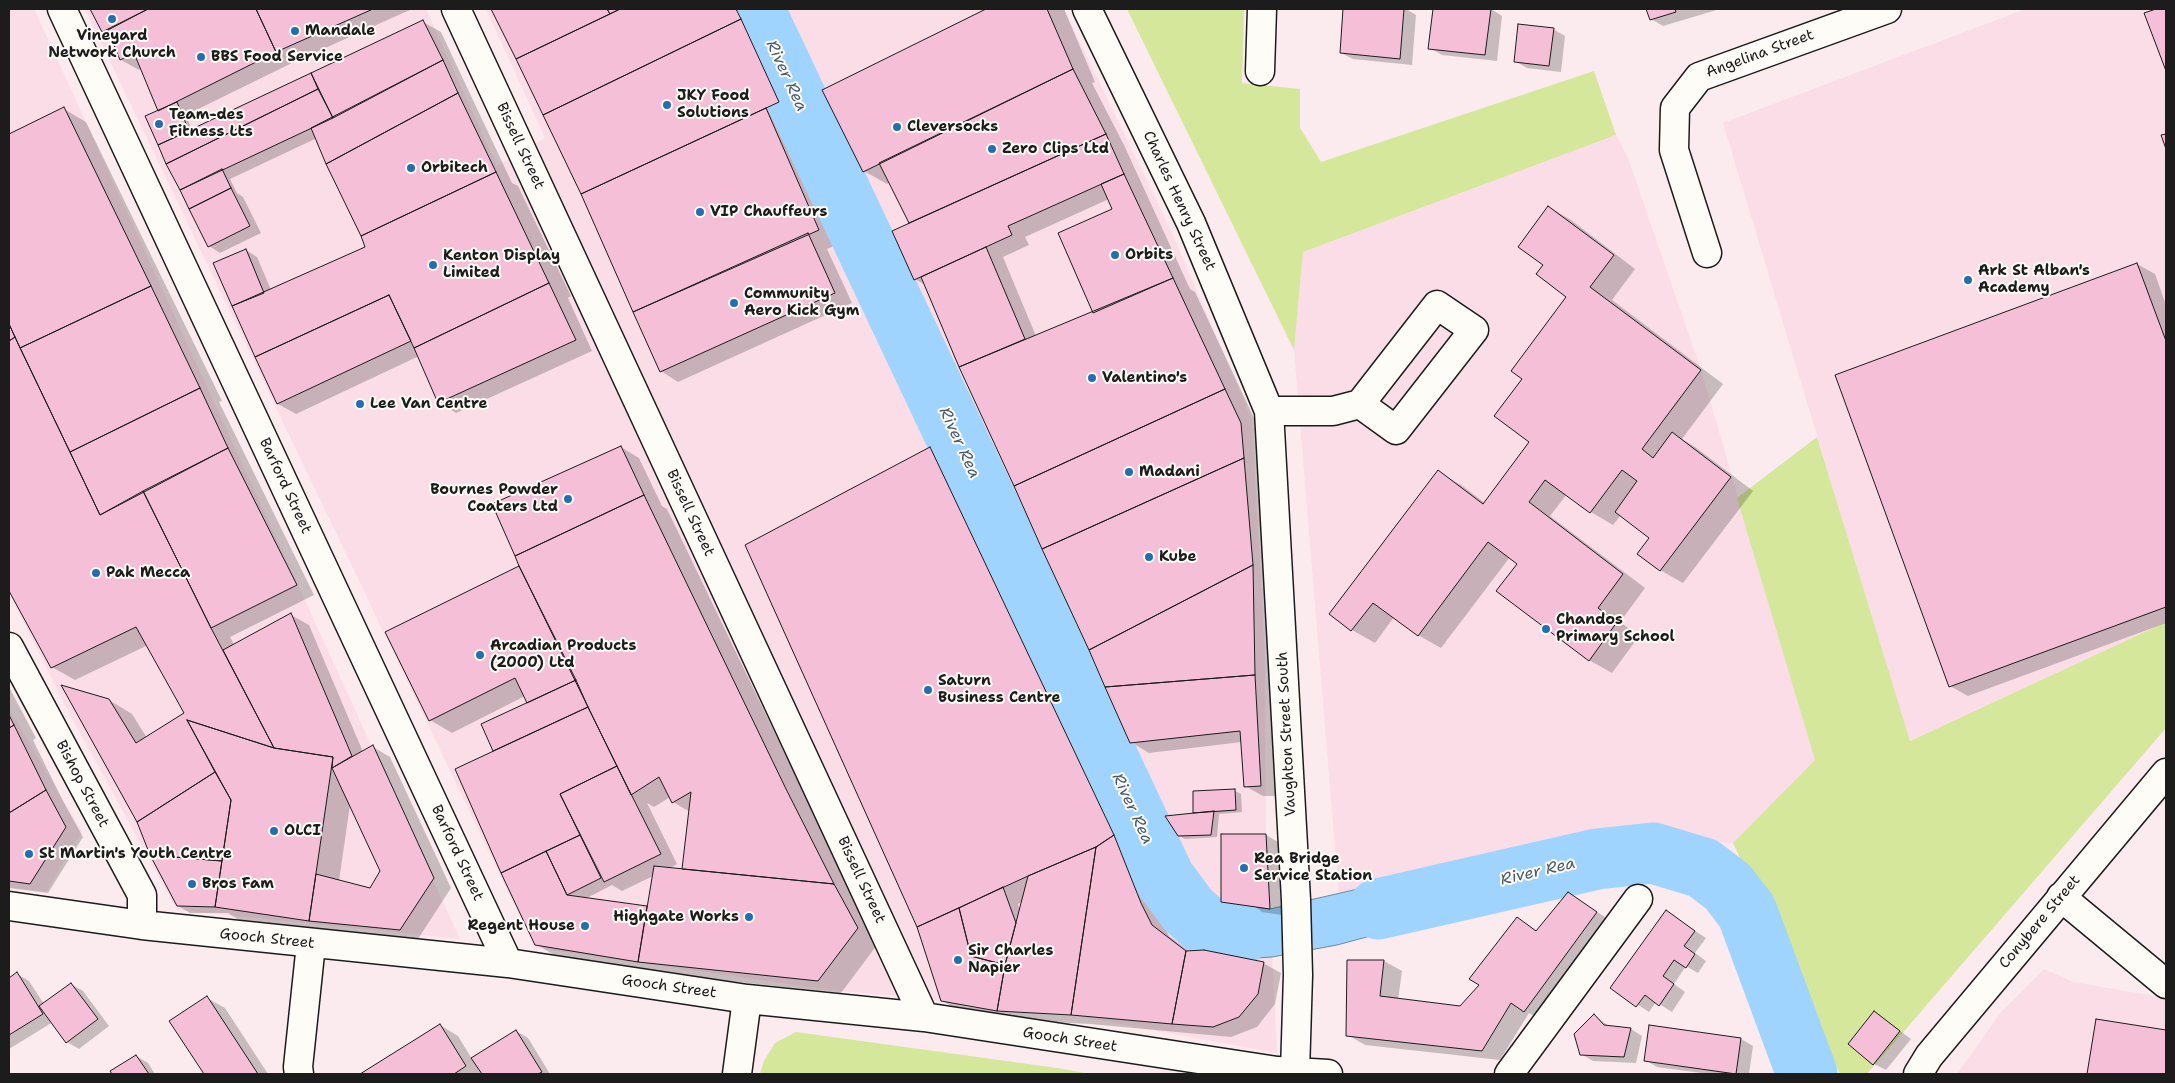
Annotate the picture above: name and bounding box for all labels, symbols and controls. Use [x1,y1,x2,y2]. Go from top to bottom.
marker: Vineyard Network Church [106,13,118,25]
place label: Mandale [305,22,375,40]
marker: Mandale [289,25,301,37]
street label: Angelina Street [1704,26,1816,82]
place label: Vineyard Network Church [48,27,176,62]
water label: River Rea [761,37,811,115]
place label: BBS Food Service [211,48,343,66]
marker: BBS Food Service [195,51,207,63]
place label: JKY Food Solutions [677,87,750,122]
marker: JKY Food Solutions [661,99,673,111]
street label: Bissell Street [492,100,548,192]
place label: Team-des Fitness Lts [169,106,253,141]
marker: Team-des Fitness Lts [153,118,165,130]
place label: Cleversocks [907,118,998,136]
marker: Cleversocks [891,121,903,133]
street label: Charles Henry Street [1139,128,1219,274]
place label: Zero Clips Ltd [1002,140,1109,158]
marker: Zero Clips Ltd [986,143,998,155]
place label: Orbitech [421,159,488,177]
marker: Orbitech [405,162,417,174]
place label: VIP Chauffeurs [710,203,827,221]
marker: VIP Chauffeurs [694,206,706,218]
place label: Orbits [1125,246,1173,264]
place label: Kenton Display Limited [443,247,560,282]
marker: Orbits [1109,249,1121,261]
marker: Kenton Display Limited [427,259,439,271]
place label: Ark St Alban's Academy [1978,262,2090,297]
marker: Ark St Alban's Academy [1962,274,1974,286]
place label: Community Aero Kick Gym [744,285,859,320]
marker: Community Aero Kick Gym [728,297,740,309]
place label: Valentino's [1102,369,1187,387]
marker: Valentino's [1086,372,1098,384]
place label: Lee Van Centre [370,395,487,413]
marker: Lee Van Centre [354,398,366,410]
water label: River Rea [934,404,984,482]
street label: Barford Street [255,435,315,537]
place label: Madani [1139,463,1200,481]
marker: Madani [1123,466,1135,478]
street label: Bissell Street [662,467,718,559]
place label: Bournes Powder Coaters Ltd [430,481,558,516]
marker: Bournes Powder Coaters Ltd [562,493,574,505]
place label: Kube [1159,548,1196,566]
marker: Kube [1143,551,1155,563]
place label: Pak Mecca [106,564,190,582]
marker: Pak Mecca [90,567,102,579]
place label: Chandos Primary School [1556,611,1675,646]
marker: Chandos Primary School [1540,623,1552,635]
place label: Arcadian Products (2000) Ltd [490,637,636,672]
marker: Arcadian Products (2000) Ltd [474,649,486,661]
street label: Vaughton Street South [1274,651,1300,817]
place label: Saturn Business Centre [938,672,1060,707]
marker: Saturn Business Centre [922,684,934,696]
street label: Bishop Street [52,737,112,831]
water label: River Rea [1107,770,1157,848]
street label: Barford Street [427,802,487,904]
place label: OLCI [284,822,321,840]
marker: OLCI [268,825,280,837]
street label: Bissell Street [833,834,889,926]
place label: St Martin's Youth Centre [39,845,232,863]
marker: St Martin's Youth Centre [23,848,35,860]
place label: Rea Bridge Service Station [1254,850,1372,885]
water label: River Rea [1499,854,1577,890]
marker: Rea Bridge Service Station [1238,862,1250,874]
street label: Conybere Street [1996,872,2084,972]
place label: Bros Fam [202,875,274,893]
marker: Bros Fam [186,878,198,890]
place label: Highgate Works [613,908,739,926]
marker: Highgate Works [743,911,755,923]
place label: Regent House [468,917,575,935]
marker: Regent House [579,920,591,932]
street label: Gooch Street [219,925,315,953]
place label: Sir Charles Napier [968,942,1053,977]
marker: Sir Charles Napier [952,954,964,966]
street label: Gooch Street [621,971,717,1003]
street label: Gooch Street [1021,1024,1119,1056]

